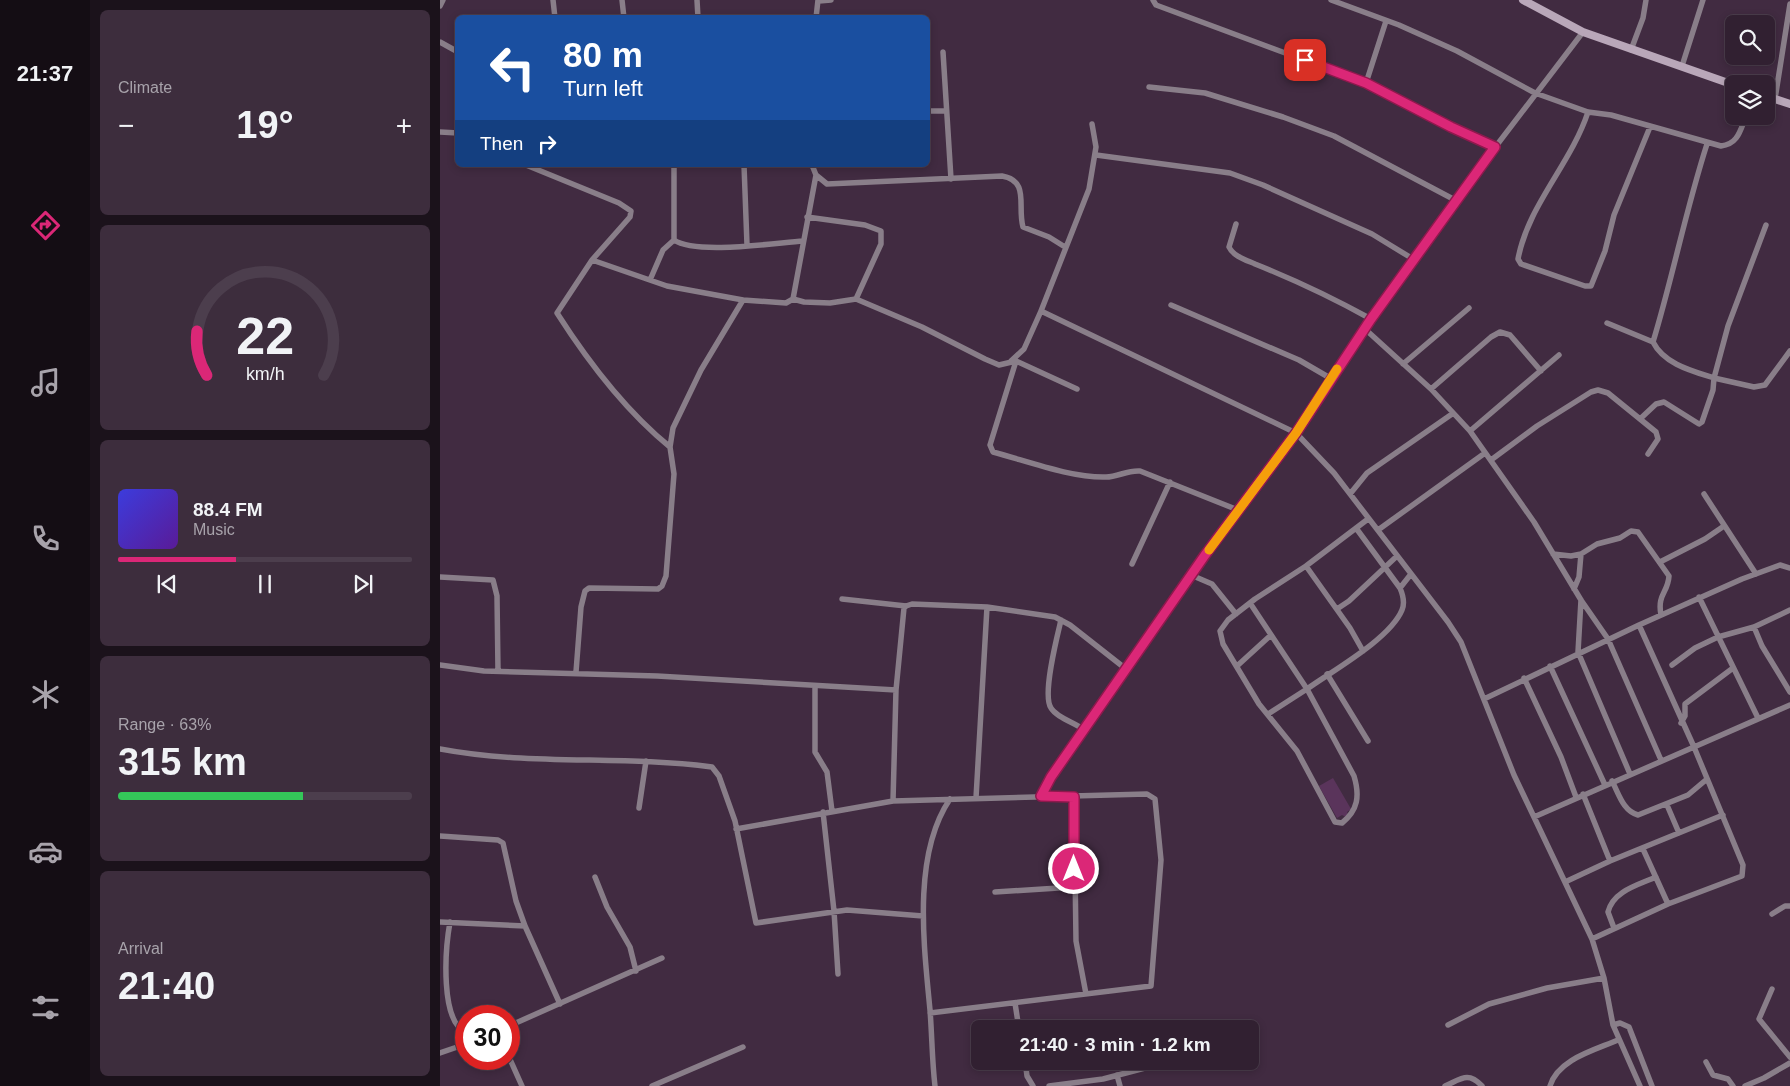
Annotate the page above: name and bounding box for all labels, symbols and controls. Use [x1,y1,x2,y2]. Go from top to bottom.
map controls [1725,15,1775,125]
button: search [1725,15,1775,65]
icon: left [480,35,545,100]
text: 80 m [563,35,643,74]
pin [1284,39,1326,81]
icon: arrive [1291,46,1319,74]
text: 21:37 [17,61,73,86]
button: layers [1725,75,1775,125]
text: Turn left [563,76,643,101]
text: Climate [118,79,172,96]
text: 19° [236,104,294,146]
text: − [118,110,134,141]
text: + [396,110,412,141]
icon: right [533,130,561,158]
text: Then [480,133,523,154]
icon: directions [28,208,63,243]
text: 22 [236,307,294,365]
text: km/h [246,364,284,384]
icon: music [28,365,63,400]
text: 88.4 FM [193,499,263,520]
icon: phone [28,521,63,556]
text: Music [193,521,235,538]
icon: previous [153,570,181,598]
icon: pause [251,570,279,598]
icon: next [349,570,377,598]
icon: climate [28,677,63,712]
text: Range · 63% [118,716,211,733]
text: 315 km [118,741,247,783]
icon: car [28,834,63,869]
position arrow [1047,842,1099,894]
text: Arrival [118,940,163,957]
text: 21:40 [118,965,215,1007]
icon: filters [28,990,63,1025]
speed limit sign: 30 [455,1005,520,1070]
text: 21:40 · 3 min · 1.2 km [1019,1034,1211,1055]

